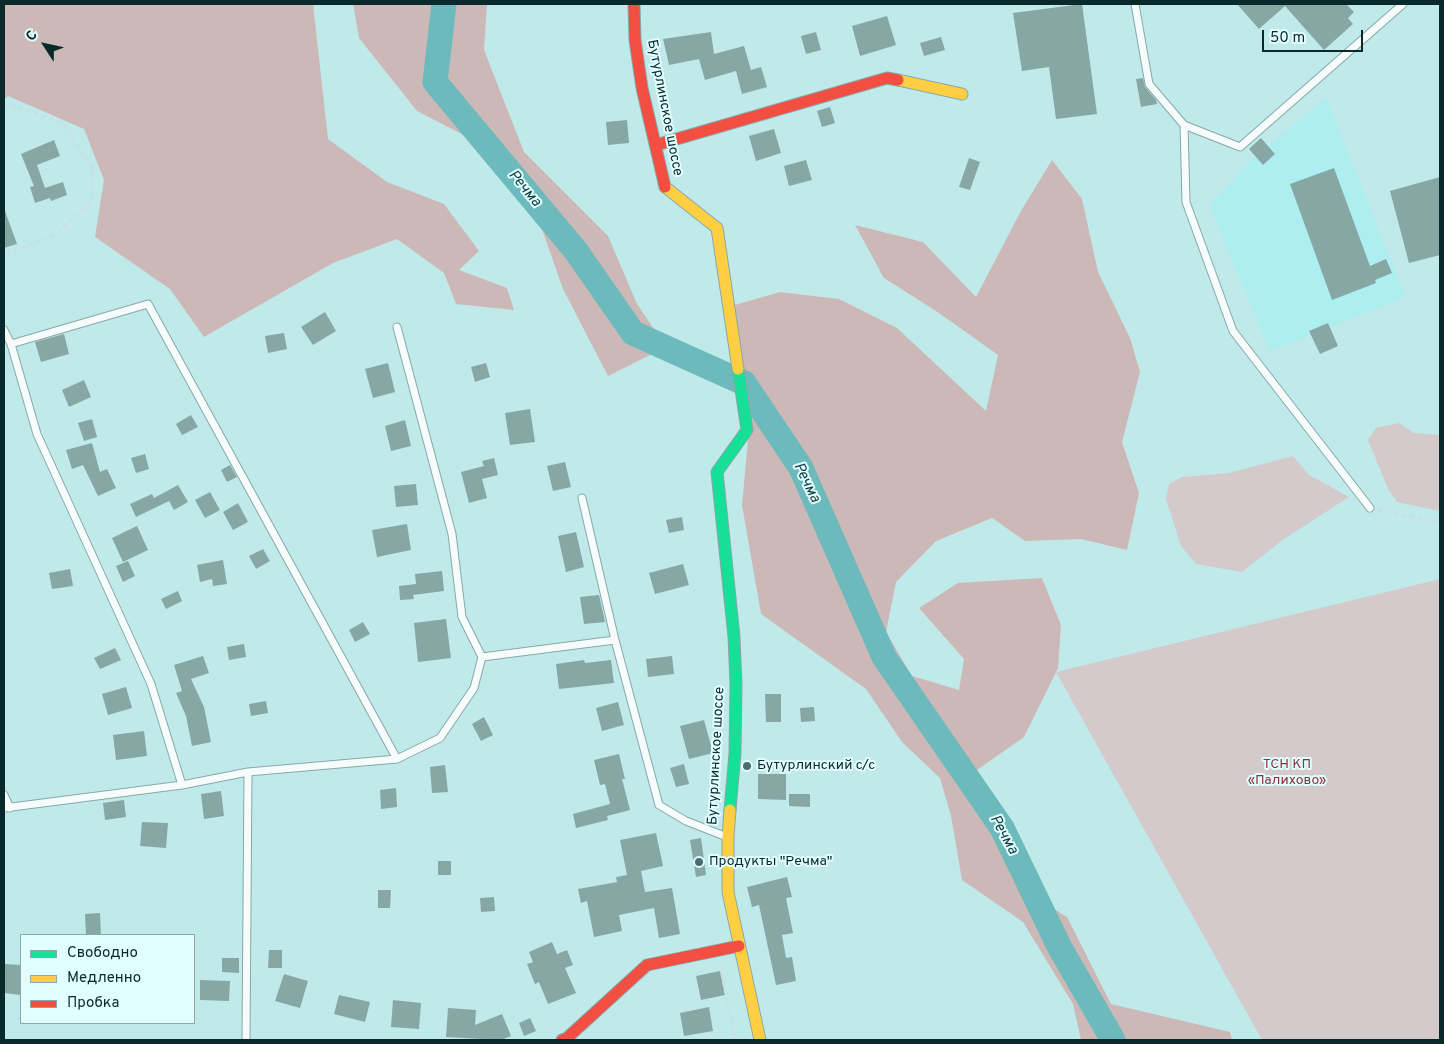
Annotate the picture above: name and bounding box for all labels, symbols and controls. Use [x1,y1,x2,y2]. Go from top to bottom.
north arrow [20,20,70,70]
scale bar [1264,20,1365,52]
text: С [23,28,42,45]
text: 50 m [1270,29,1305,48]
street label: Бутурлинское шоссе [643,38,685,178]
water label: Речма [504,167,544,211]
water label: Речма [789,460,823,506]
street label: Бутурлинское шоссе [705,686,729,826]
park label: ТСН КП «Палихово» [1248,757,1326,790]
place label: Бутурлинский с/с [757,758,875,774]
marker: Бутурлинский с/с [741,760,753,772]
water label: Речма [985,812,1021,858]
place label: Продукты "Речма" [709,854,833,870]
marker: Продукты "Речма" [693,856,705,868]
legend [20,934,195,1024]
text: Свободно [67,944,138,963]
text: Медленно [67,969,141,988]
text: Пробка [67,994,119,1013]

